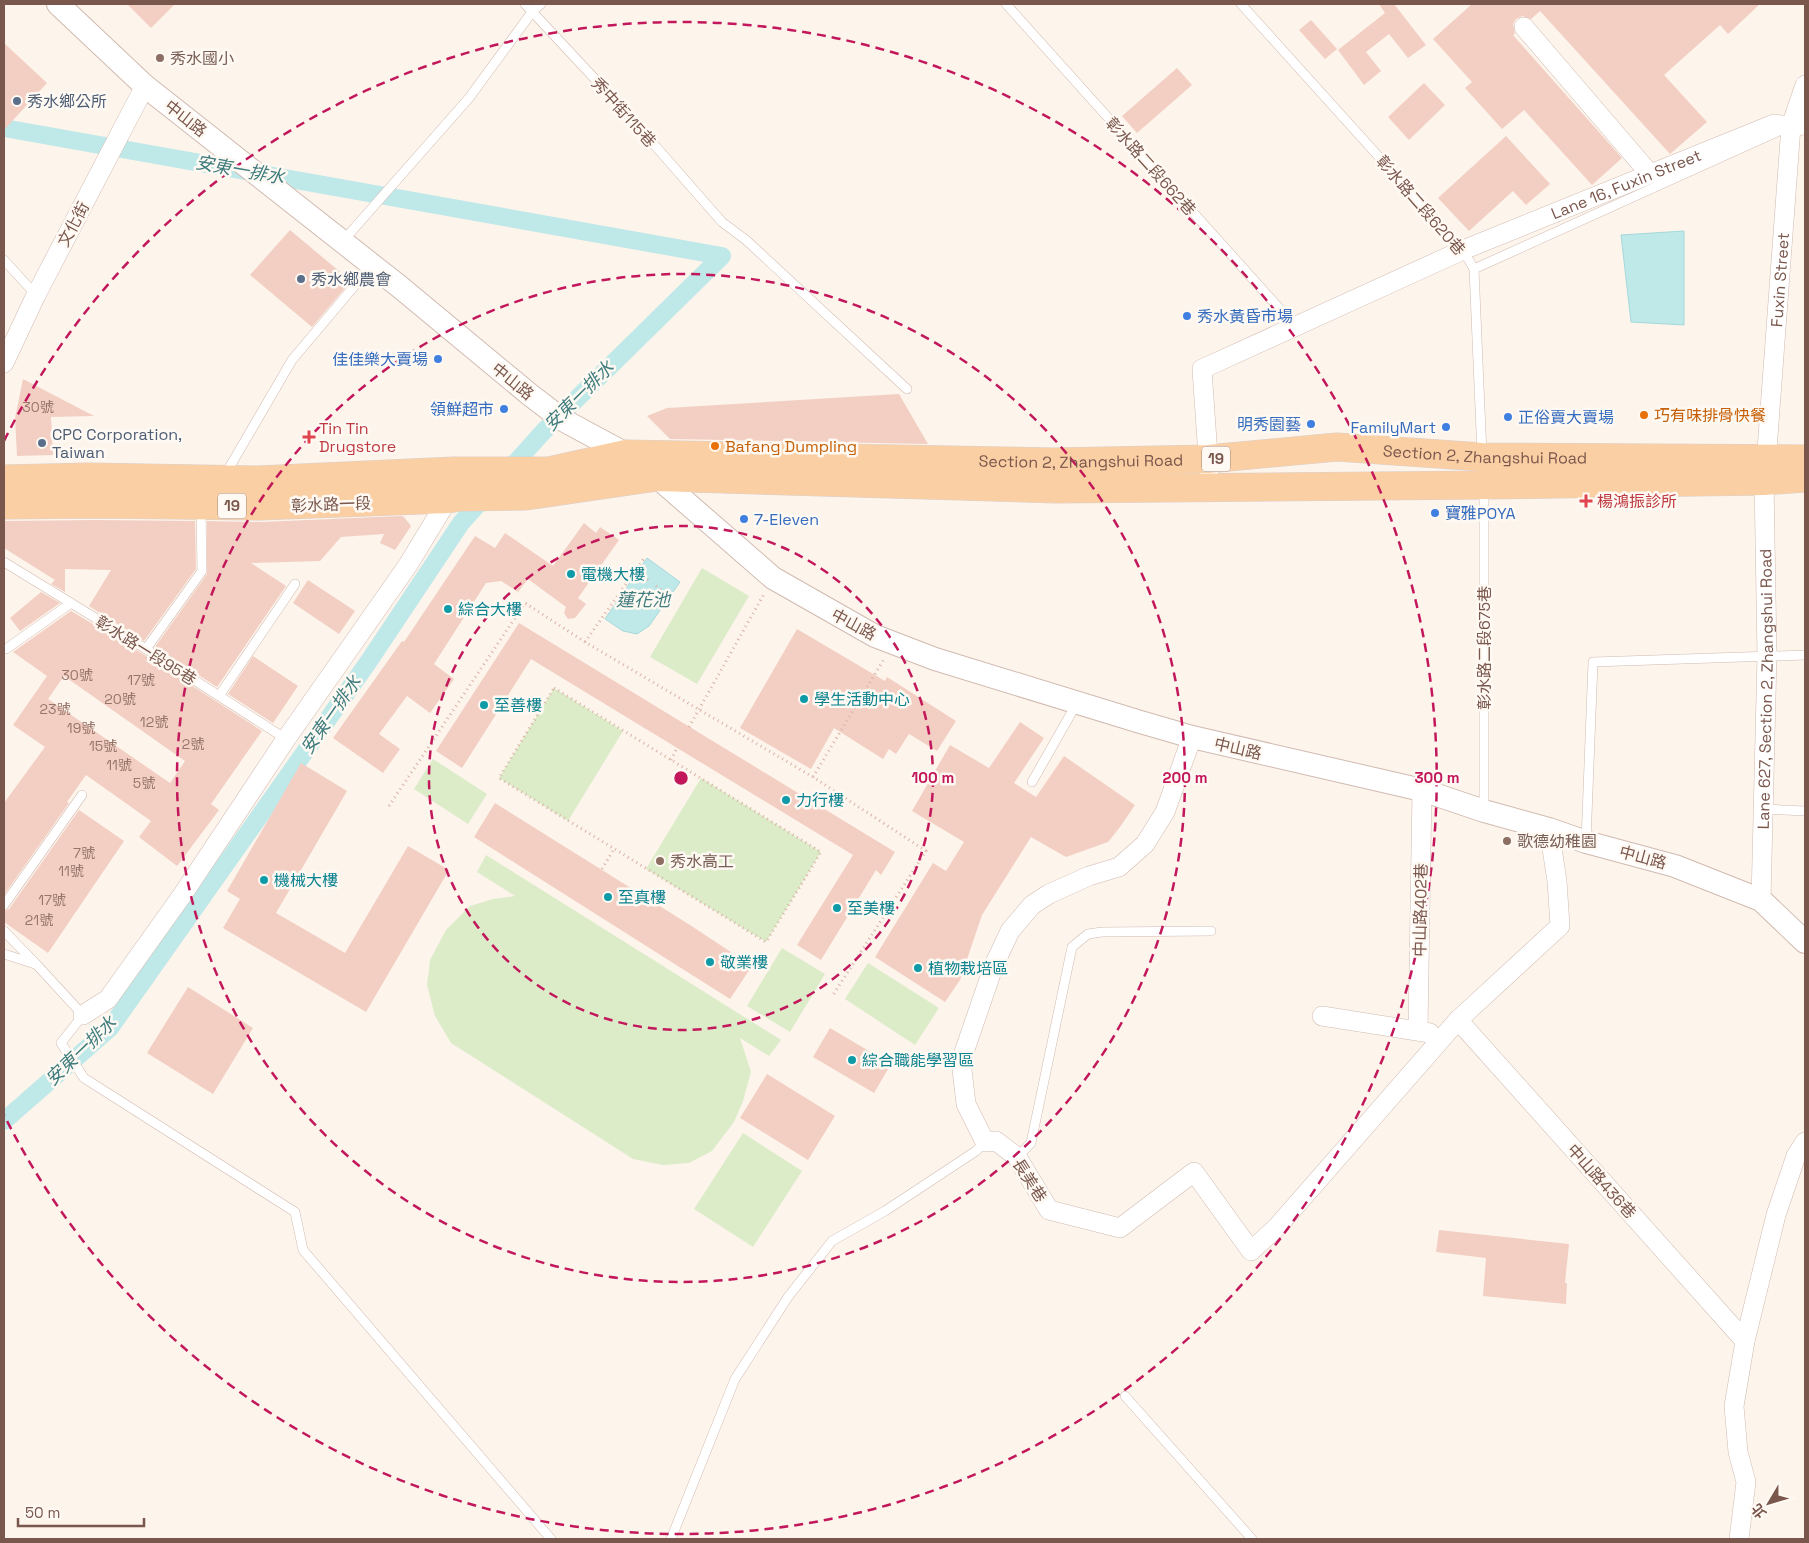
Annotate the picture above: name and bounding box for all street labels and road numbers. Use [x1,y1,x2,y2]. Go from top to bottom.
street label: 秀中街115巷 [587,73,661,152]
street label: 中山路 [160,95,211,141]
street label: 彰水路二段662巷 [1101,113,1200,220]
street label: Lane 16, Fuxin Street [1548,145,1704,224]
street label: 彰水路二段620巷 [1371,151,1470,260]
street label: 文化街 [53,198,94,250]
street label: Fuxin Street [1766,232,1794,328]
street label: 中山路 [487,358,538,405]
street label: Section 2, Zhangshui Road [1382,440,1587,469]
road number: 19 [1202,446,1230,472]
street label: Section 2, Zhangshui Road [978,449,1183,473]
street label: 彰水路一段 [291,493,371,516]
road number: 19 [218,494,246,518]
street label: Lane 627, Section 2, Zhangshui Road [1753,548,1778,830]
street label: 彰水路二段675巷 [1474,586,1495,710]
street label: 中山路 [828,604,880,645]
street label: 彰水路一段95巷 [91,611,200,690]
street label: 中山路 [1212,733,1264,764]
street label: 中山路 [1617,841,1669,874]
street label: 中山路402巷 [1409,863,1432,957]
street label: 中山路436巷 [1563,1140,1641,1223]
street label: 長美巷 [1008,1154,1051,1206]

